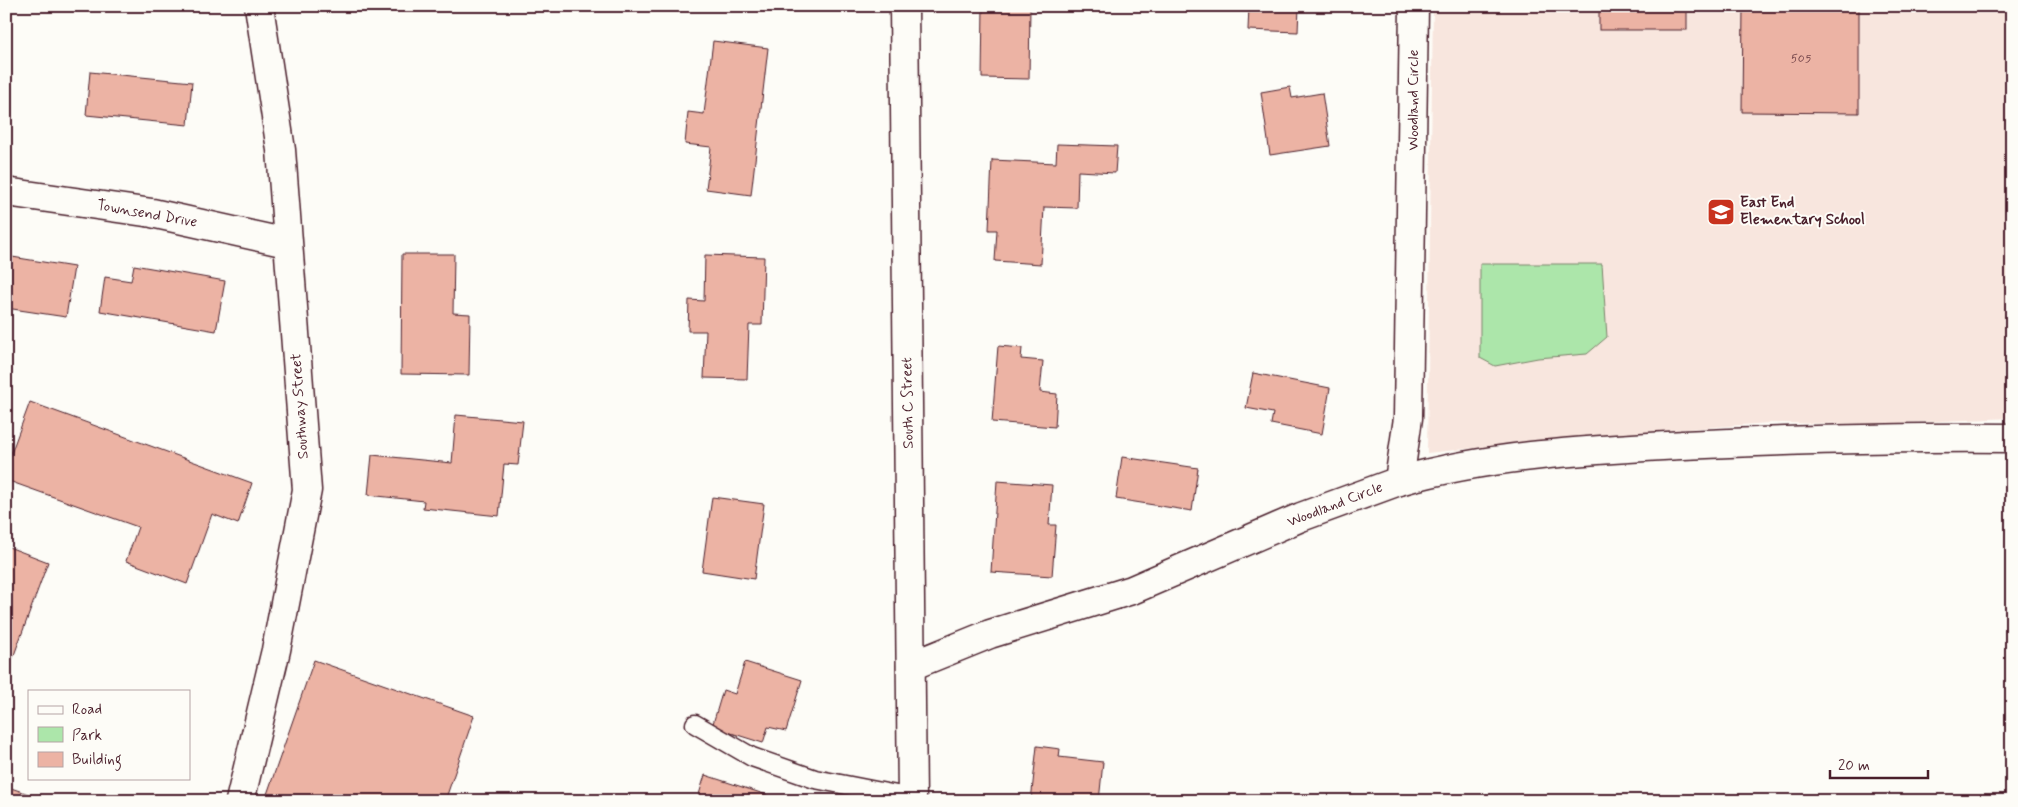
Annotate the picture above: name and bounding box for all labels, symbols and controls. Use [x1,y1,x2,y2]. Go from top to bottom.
street label: Woodland Circle [1404,49,1424,150]
house number: 505 [1791,51,1812,67]
place label: East End Elementary School [1740,193,1865,230]
street label: Townsend Drive [95,195,199,233]
school or university icon: East End Elementary School [1706,197,1736,227]
street label: Southway Street [286,352,314,460]
street label: South C Street [897,357,919,449]
street label: Woodland Circle [1284,478,1386,532]
legend [28,690,190,780]
text: Road [72,700,102,720]
text: Park [72,726,102,746]
scale bar [1830,747,1928,779]
text: Building [72,750,122,771]
text: 20 m [1838,756,1870,776]

